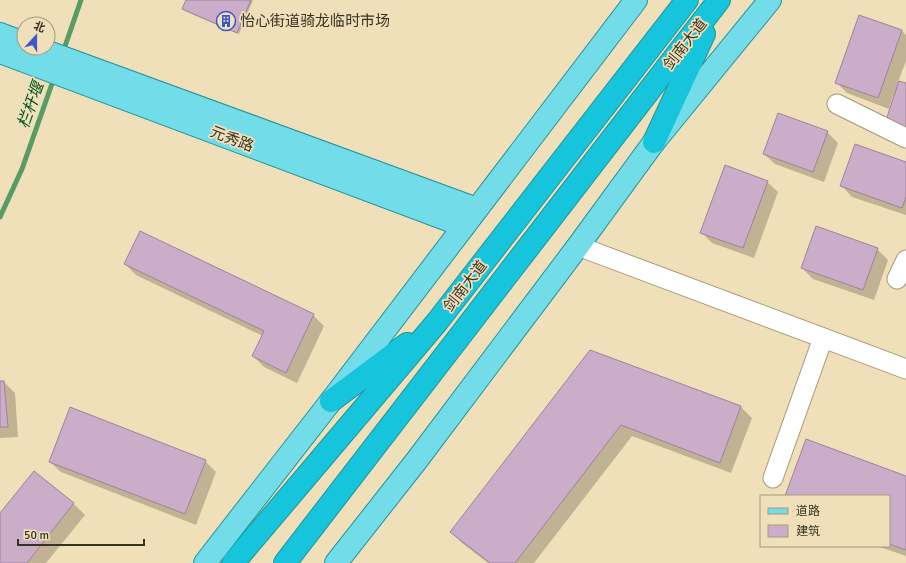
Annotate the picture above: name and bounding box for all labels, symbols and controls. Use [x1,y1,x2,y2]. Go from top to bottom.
building icon: 怡心街道骑龙临时市场 [215,10,237,32]
place label: 怡心街道骑龙临时市场 [240,12,390,30]
street label: 剑南大道 [659,15,711,73]
north arrow [16,16,56,56]
text: 北 [32,19,47,35]
water label: 栏杆堰 [13,77,50,131]
street label: 元秀路 [208,123,256,155]
street label: 剑南大道 [439,257,491,315]
legend [760,495,890,547]
text: 道路 [796,504,820,519]
scale bar [18,521,144,547]
text: 建筑 [796,524,820,539]
text: 50 m [24,528,49,543]

